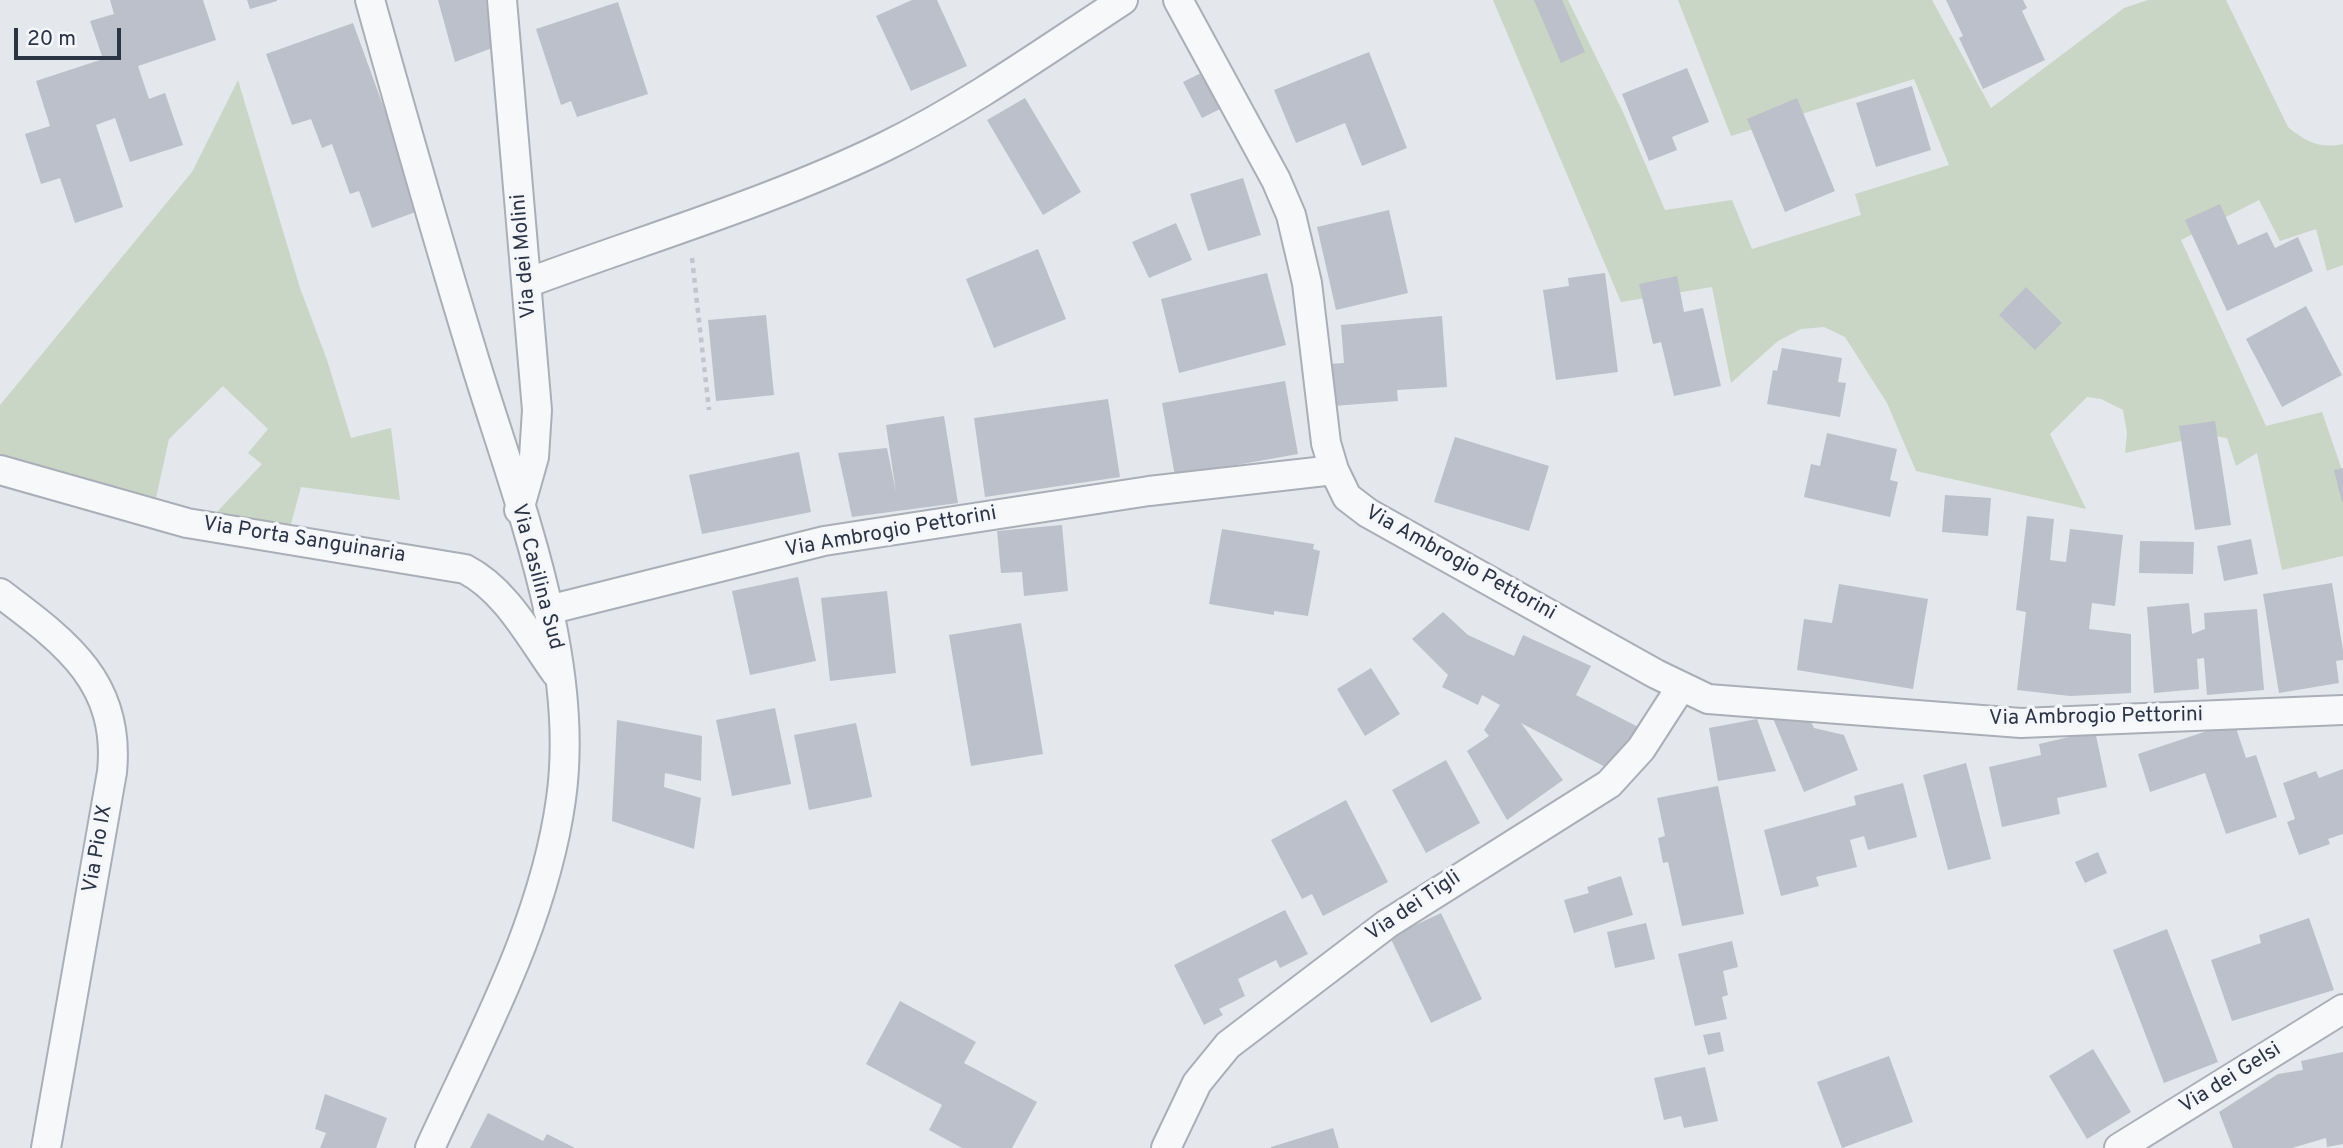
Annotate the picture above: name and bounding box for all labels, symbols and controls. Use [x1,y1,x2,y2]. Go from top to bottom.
scale bar [18,14,124,58]
text: 20 m [27,26,76,53]
street label: Via dei Molini [507,193,543,319]
street label: Via Casilina Sud [504,501,568,653]
street label: Via Ambrogio Pettorini [1360,501,1560,627]
street label: Via Ambrogio Pettorini [783,502,999,564]
street label: Via Porta Sanguinaria [201,513,407,569]
street label: Via Ambrogio Pettorini [1989,704,2203,732]
street label: Via Pio IX [79,803,119,895]
street label: Via dei Tigli [1362,866,1466,948]
street label: Via dei Gelsi [2176,1038,2286,1120]

